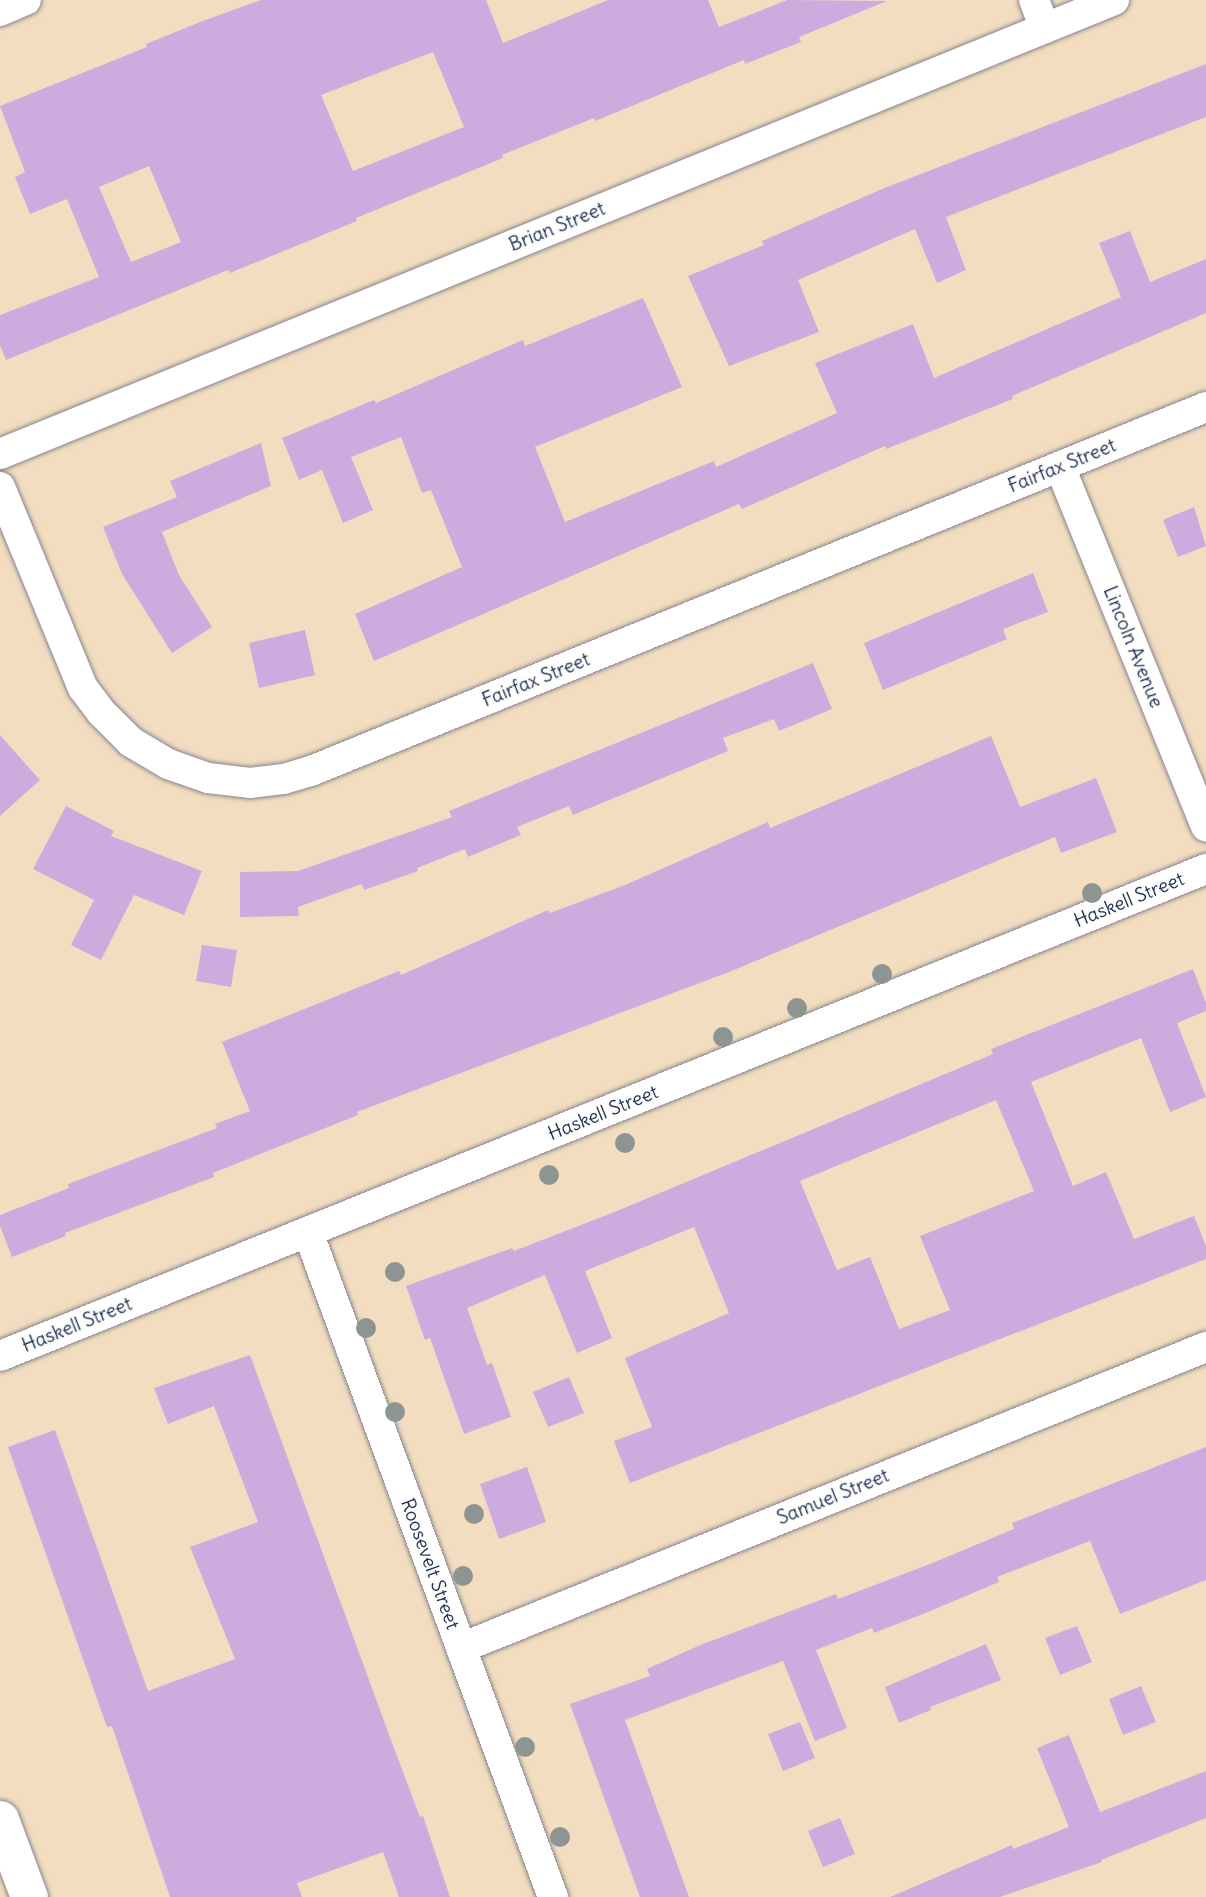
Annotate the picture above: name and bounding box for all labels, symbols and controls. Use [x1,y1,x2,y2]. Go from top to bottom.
street label: Brian Street [506,197,608,257]
street label: Fairfax Street [1005,434,1119,498]
street label: Lincoln Avenue [1098,583,1168,711]
street label: Fairfax Street [479,648,593,712]
street label: Haskell Street [1071,868,1187,932]
street label: Haskell Street [545,1081,661,1145]
street label: Haskell Street [19,1293,135,1357]
street label: Samuel Street [774,1464,892,1530]
street label: Roosevelt Street [396,1495,464,1633]

